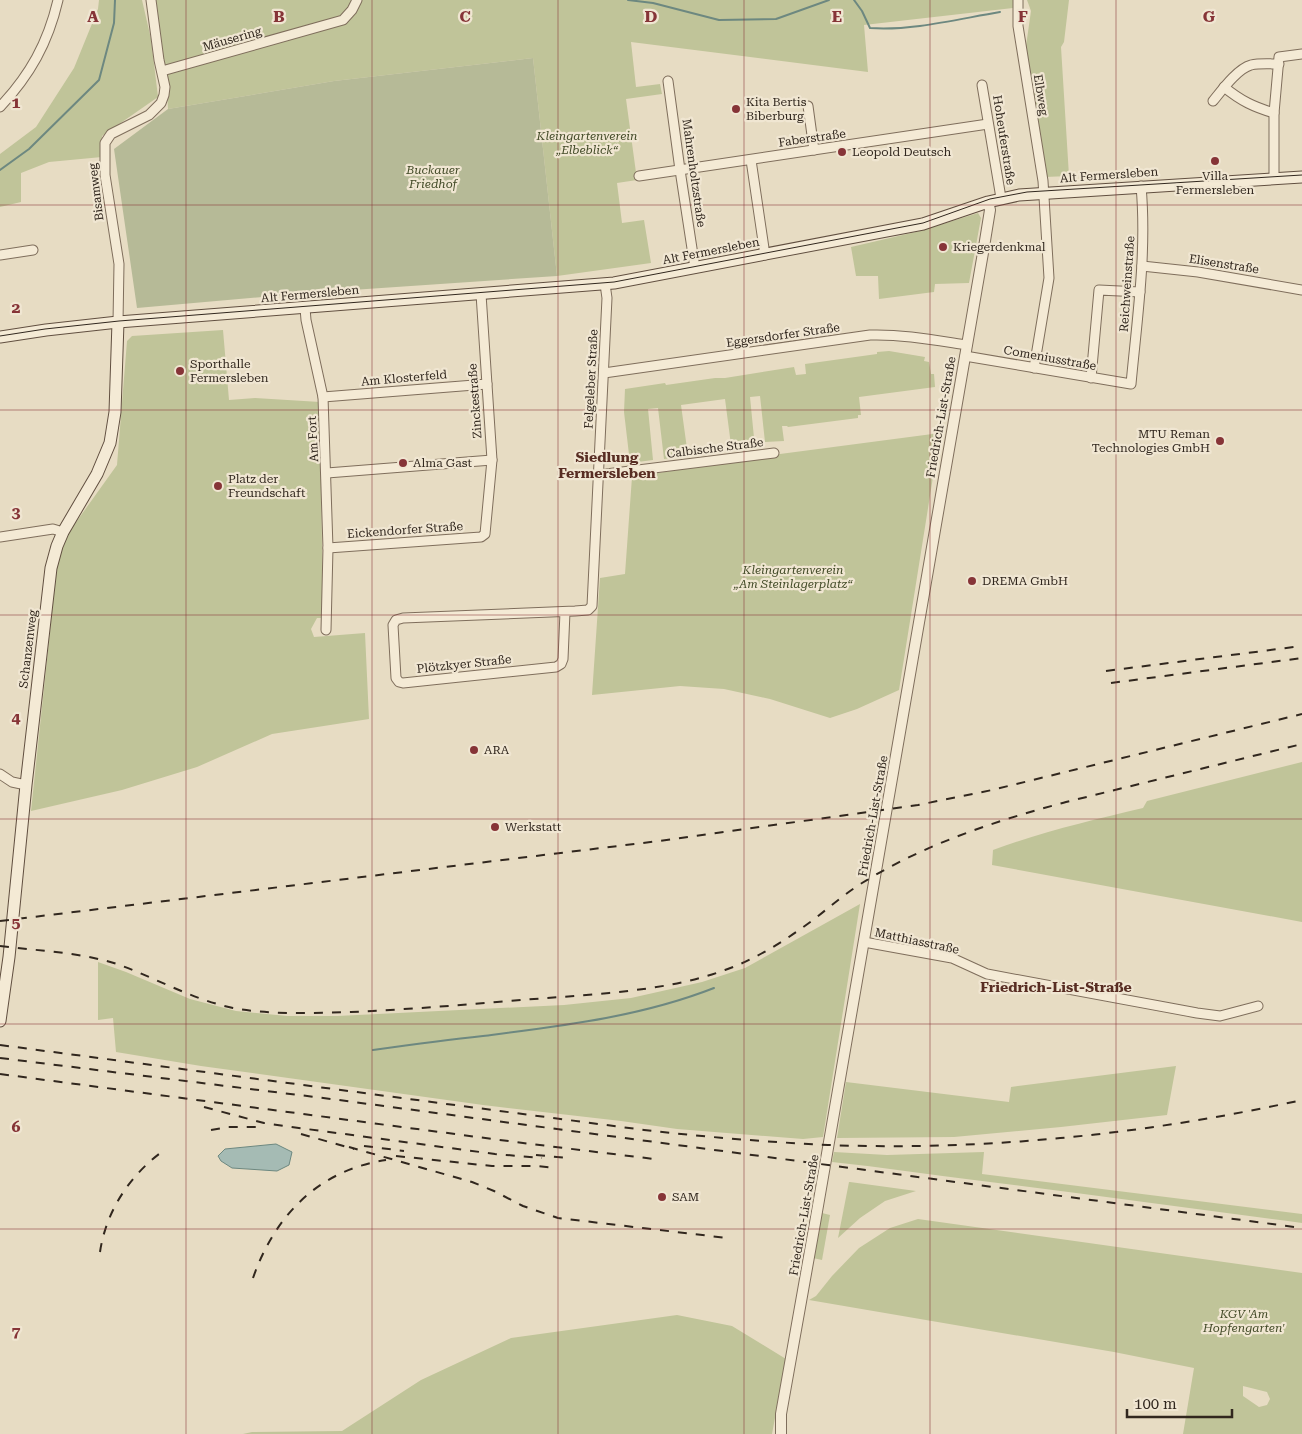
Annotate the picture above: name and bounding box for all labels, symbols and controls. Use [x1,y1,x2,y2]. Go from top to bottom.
text: A [87,7,99,26]
text: B [273,7,285,26]
text: C [459,7,471,26]
text: D [645,7,658,26]
text: E [832,7,842,26]
text: F [1018,7,1028,26]
text: G [1203,7,1216,26]
street label: Mäusering [201,24,263,54]
street label: Elbweg [1031,73,1051,117]
text: 1 [12,93,21,112]
street label: Hoheuferstraße [990,94,1018,186]
place label: Kita Bertis Biberburg [746,95,807,123]
marker: Kita Bertis Biberburg [730,103,742,115]
street label: Mahrenholtzstraße [679,118,709,228]
street label: Faberstraße [777,126,847,150]
park label: Kleingartenverein „Elbeblick“ [536,129,637,157]
place label: Leopold Deutsch [852,145,951,159]
marker: Leopold Deutsch [836,146,848,158]
marker: Villa Fermersleben [1209,155,1221,167]
street label: Bisamweg [86,162,106,222]
park label: Buckauer Friedhof [405,163,460,191]
street label: Alt Fermersleben [1059,165,1159,185]
place label: Villa Fermersleben [1176,169,1255,197]
street label: Alt Fermersleben [661,235,761,267]
street label: Reichweinstraße [1117,235,1137,333]
place label: Kriegerdenkmal [953,240,1046,254]
marker: Kriegerdenkmal [937,241,949,253]
street label: Elisenstraße [1188,252,1260,277]
street label: Alt Fermersleben [260,283,360,305]
text: 2 [12,298,21,317]
street label: Eggersdorfer Straße [725,320,841,350]
street label: Felgeleber Straße [581,329,601,429]
street label: Comeniusstraße [1003,343,1098,373]
street label: Friedrich-List-Straße [923,355,959,479]
place label: Sporthalle Fermersleben [190,357,269,385]
street label: Zinckestraße [465,363,485,439]
marker: Sporthalle Fermersleben [174,365,186,377]
street label: Am Klosterfeld [360,367,448,389]
street label: Am Fort [305,415,321,462]
place label: MTU Reman Technologies GmbH [1092,427,1210,455]
street label: Calbische Straße [666,435,765,461]
marker: MTU Reman Technologies GmbH [1214,435,1226,447]
district label: Siedlung Fermersleben [558,449,656,481]
place label: Alma Gast [413,456,472,470]
marker: Alma Gast [397,457,409,469]
place label: Platz der Freundschaft [228,472,306,500]
marker: Platz der Freundschaft [212,480,224,492]
text: 3 [12,503,21,522]
street label: Eickendorfer Straße [347,519,464,541]
park label: Kleingartenverein „Am Steinlagerplatz“ [732,563,853,591]
place label: DREMA GmbH [982,574,1068,588]
marker: DREMA GmbH [966,575,978,587]
street label: Schanzenweg [16,609,40,689]
street label: Plötzkyer Straße [416,652,512,676]
text: 4 [12,708,21,727]
place label: ARA [484,743,510,757]
marker: ARA [468,744,480,756]
street label: Friedrich-List-Straße [855,754,891,878]
place label: Werkstatt [505,820,562,834]
marker: Werkstatt [489,821,501,833]
text: 5 [12,913,21,932]
street label: Matthiasstraße [873,925,961,957]
district label: Friedrich-List-Straße [980,979,1132,995]
text: 6 [12,1117,21,1136]
street label: Friedrich-List-Straße [786,1153,822,1277]
place label: SAM [672,1190,699,1204]
marker: SAM [656,1191,668,1203]
park label: KGV 'Am Hopfengarten' [1202,1307,1285,1335]
text: 7 [12,1322,21,1341]
scale bar [1127,1386,1232,1418]
text: 100 m [1134,1395,1177,1413]

